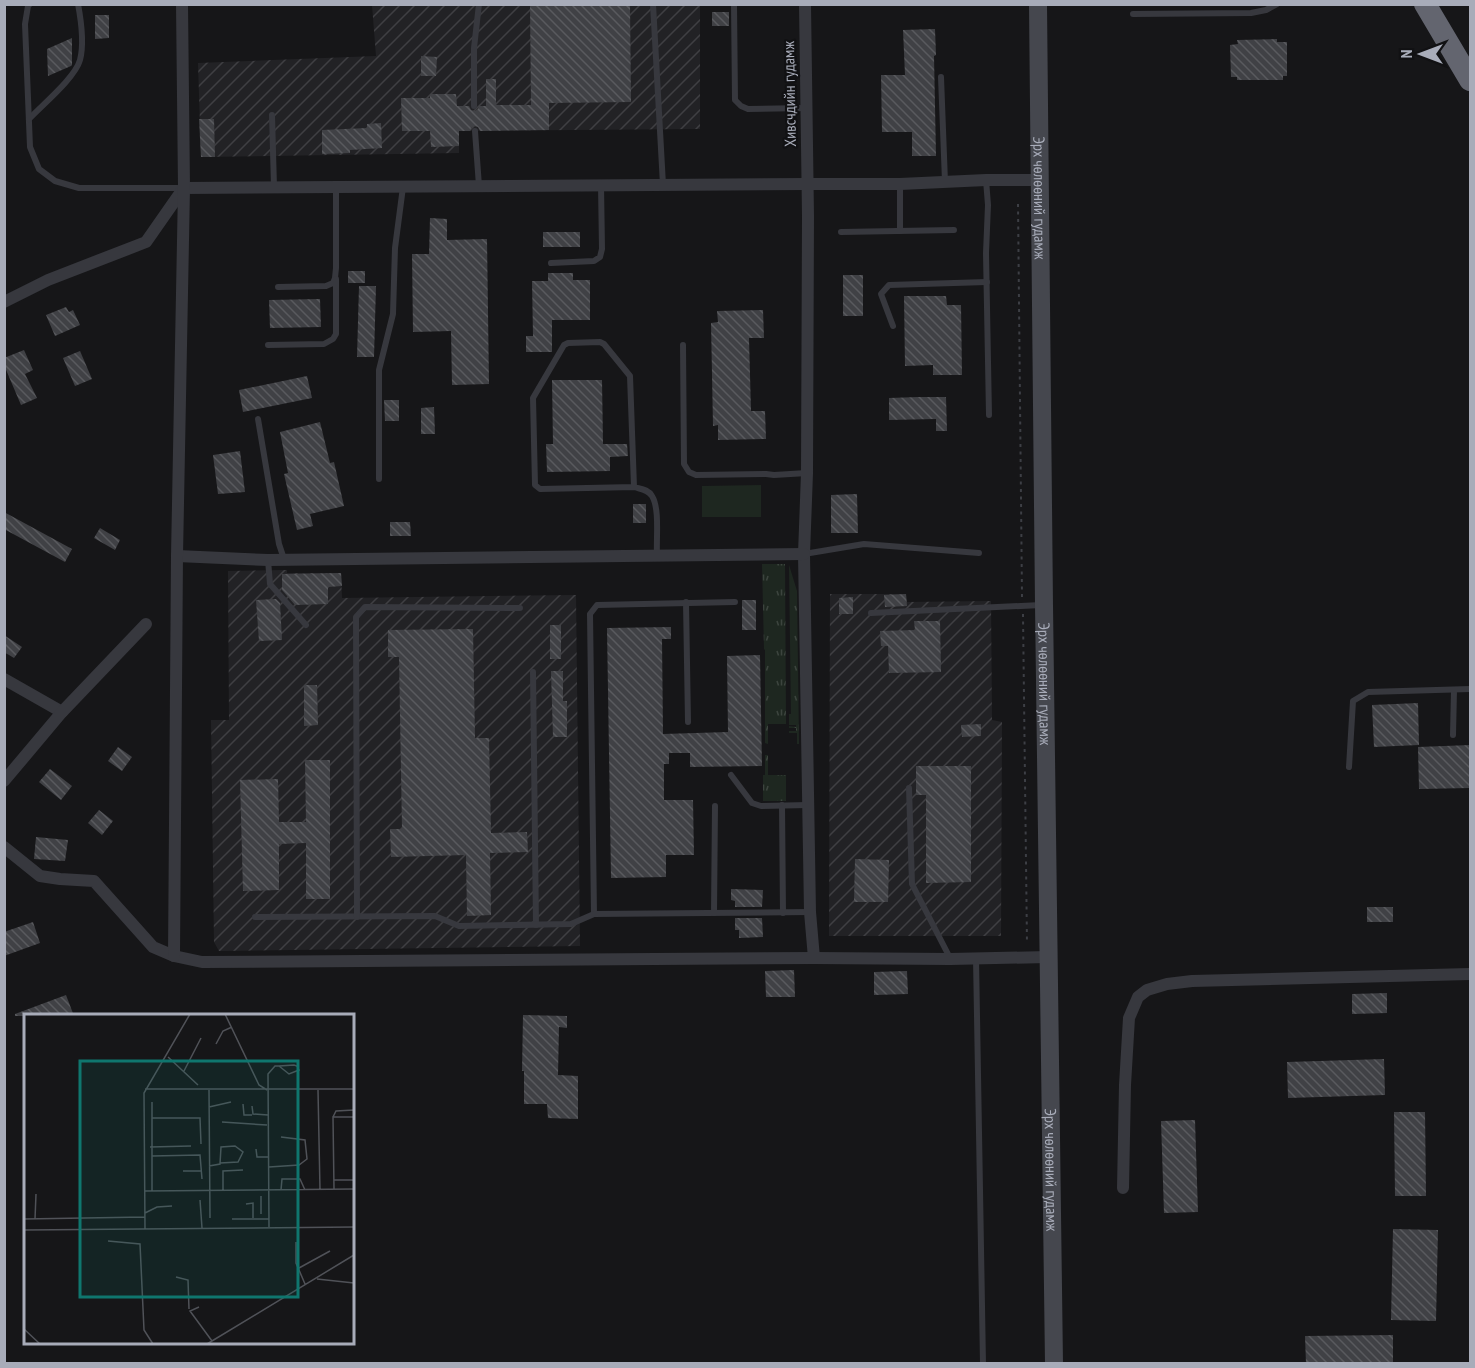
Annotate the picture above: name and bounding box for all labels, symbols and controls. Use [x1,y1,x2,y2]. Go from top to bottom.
north arrow [1391,24,1451,84]
street label: Хивсчдийн гудамж [778,41,800,147]
text: N [1396,50,1416,58]
street label: Эрх чөлөөний гудамж [1029,136,1051,260]
street label: Эрх чөлөөний гудамж [1034,622,1056,746]
inset map [24,1014,354,1344]
street label: Эрх чөлөөний гудамж [1041,1108,1062,1232]

